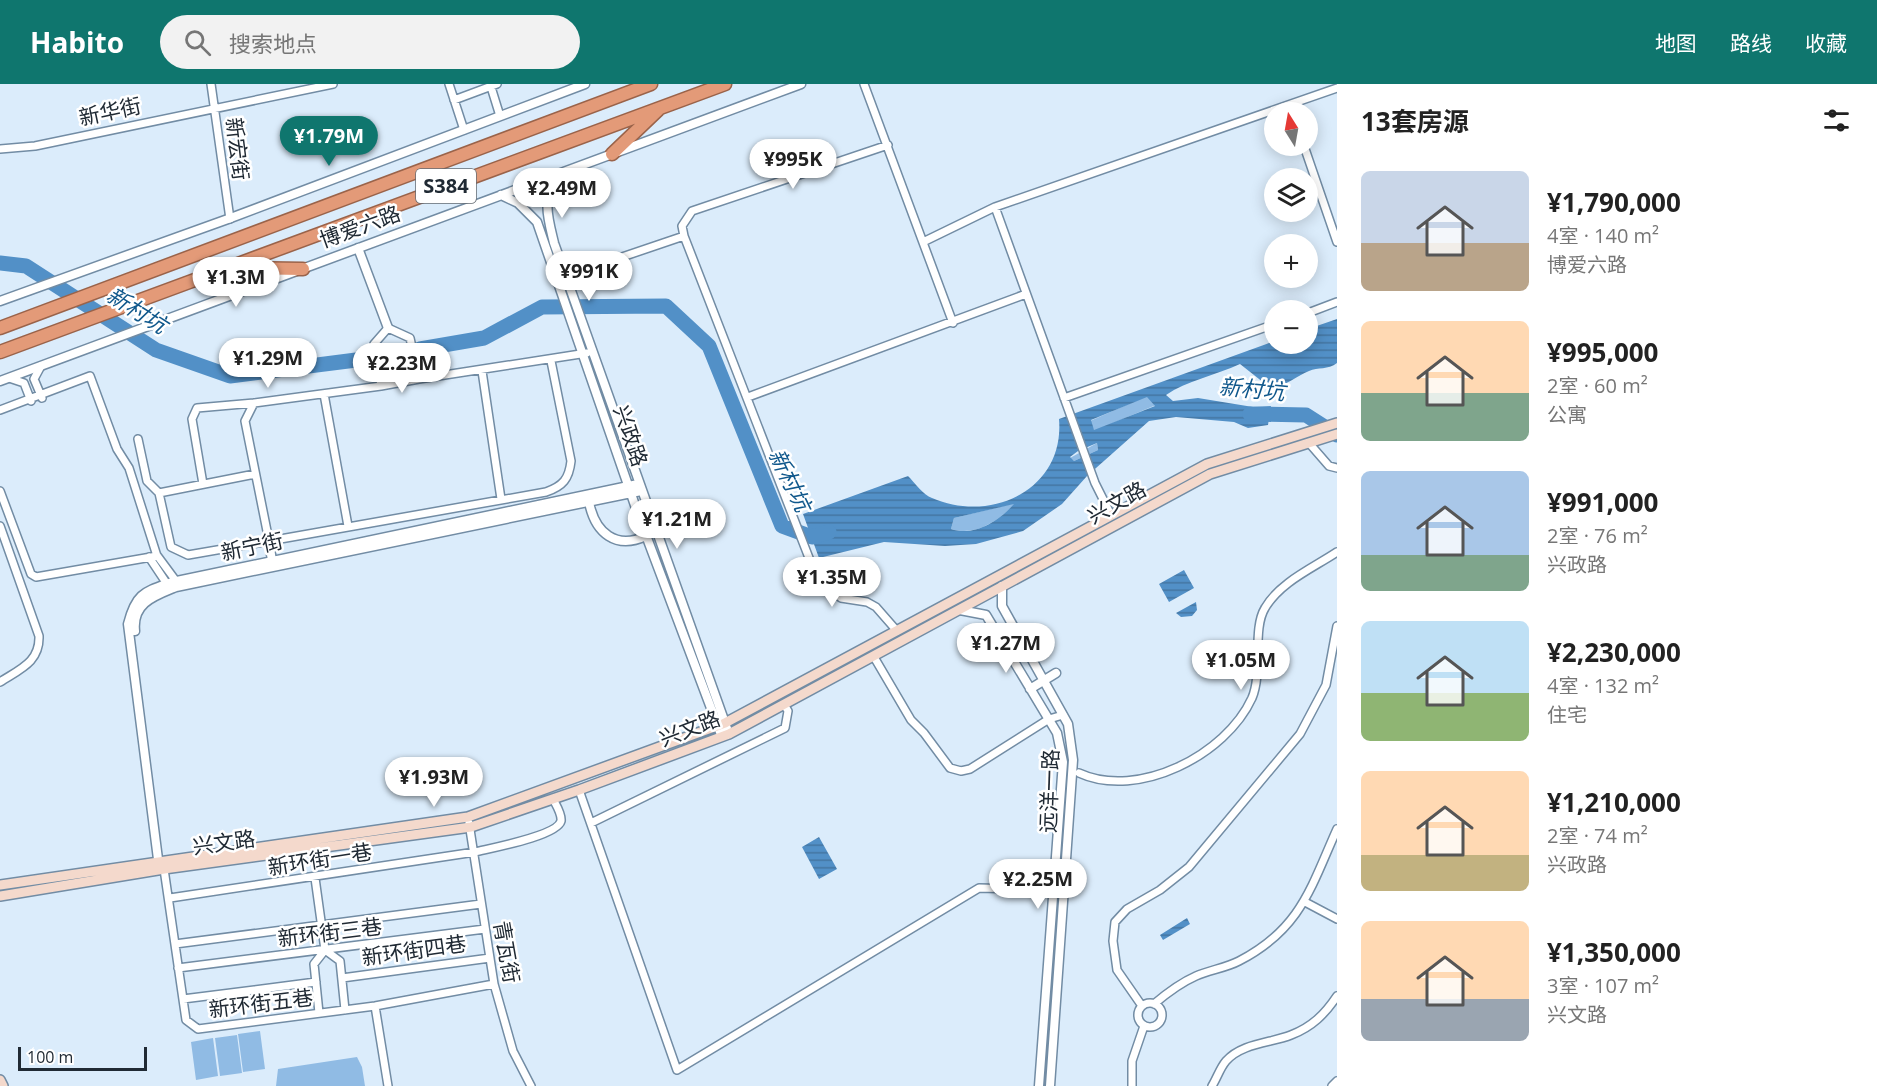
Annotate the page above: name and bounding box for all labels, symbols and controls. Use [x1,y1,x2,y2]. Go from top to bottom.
search box [160,15,580,69]
text: Habito [30,23,124,61]
icon: search [181,26,214,59]
text: 搜索地点 [229,28,317,58]
text: 地图 [1655,29,1697,57]
text: 路线 [1730,29,1772,57]
text: 收藏 [1805,29,1847,57]
street label: 新华街 [76,91,144,131]
north arrow [1264,102,1318,156]
map controls [1264,102,1318,354]
text: 13套房源 [1361,103,1469,139]
icon: filters [1820,104,1853,137]
street label: 新宏街 [220,116,256,182]
pin: ¥1.79M [280,116,378,167]
text: ¥1.79M [294,122,364,149]
pin: ¥995K [751,139,835,190]
text: ¥995K [763,145,823,172]
pin: ¥2.49M [513,168,611,219]
button: layers [1264,168,1318,222]
road number: S384 [416,169,476,203]
text: ¥2.49M [527,174,597,201]
text: ¥1,790,000 [1547,184,1681,220]
icon: home [1409,195,1481,267]
street label: 博爱六路 [315,199,404,254]
text: 4室 · 140 m² [1547,222,1659,249]
button: + [1264,234,1318,288]
pin: ¥991K [547,251,631,302]
text: 博爱六路 [1547,251,1627,278]
pin: ¥1.3M [194,257,278,308]
text: ¥991K [559,257,619,284]
text: ¥1.3M [207,263,265,290]
water label: 新村坑 [102,279,176,341]
button: − [1264,300,1318,354]
text: ¥995,000 [1547,334,1658,370]
pin: ¥1.29M [219,338,317,389]
pin: ¥2.23M [353,343,451,394]
text: ¥1.29M [233,344,303,371]
icon: home [1409,345,1481,417]
text: ¥2.23M [367,349,437,376]
water label: 新村坑 [1218,370,1289,406]
text: 2室 · 60 m² [1547,372,1648,399]
street label: 兴政路 [607,401,654,470]
text: 公寓 [1547,401,1587,428]
water label: 新村坑 [763,443,820,518]
street label: 兴文路 [1082,475,1151,530]
text: ¥991,000 [1547,484,1658,520]
icon: home [1409,495,1481,567]
pin: ¥1.21M [628,499,726,550]
text: ¥1.21M [642,505,712,532]
text: 2室 · 76 m² [1547,522,1648,549]
street label: 新宁街 [218,526,286,566]
text: 兴政路 [1547,551,1607,578]
pin: ¥1.35M [783,557,881,608]
text: ¥1.35M [797,563,867,590]
pin: ¥1.27M [957,623,1055,674]
text: ¥1.27M [971,629,1041,656]
text: ¥2,230,000 [1547,634,1681,670]
pin: ¥1.05M [1192,640,1290,691]
icon: home [1409,645,1481,717]
text: ¥1.05M [1206,646,1276,673]
text: 4室 · 132 m² [1547,672,1659,699]
text: 住宅 [1547,701,1587,728]
street label: 兴文路 [655,704,724,752]
street label: 远洋一路 [1034,749,1064,833]
pin: ¥1.93M [385,757,483,808]
text: ¥1.93M [399,763,469,790]
text: ¥1,210,000 [1547,784,1681,820]
icon: home [1409,795,1481,867]
text: 2室 · 74 m² [1547,822,1648,849]
street label: 兴文路 [191,824,257,860]
street label: 新环街一巷 [266,837,374,881]
text: 兴政路 [1547,851,1607,878]
pin: ¥2.25M [989,859,1087,910]
text: ¥2.25M [1003,865,1073,892]
street label: 新环街三巷 [276,912,384,952]
street label: 青瓦街 [488,918,526,985]
street label: 新环街四巷 [360,929,468,971]
text: ¥1,350,000 [1547,934,1681,970]
icon: home [1409,945,1481,1017]
text: 3室 · 107 m² [1547,972,1659,999]
street label: 新环街五巷 [207,983,315,1023]
text: 兴文路 [1547,1001,1607,1028]
scale bar [18,1044,147,1072]
text: 100 m [27,1046,73,1068]

